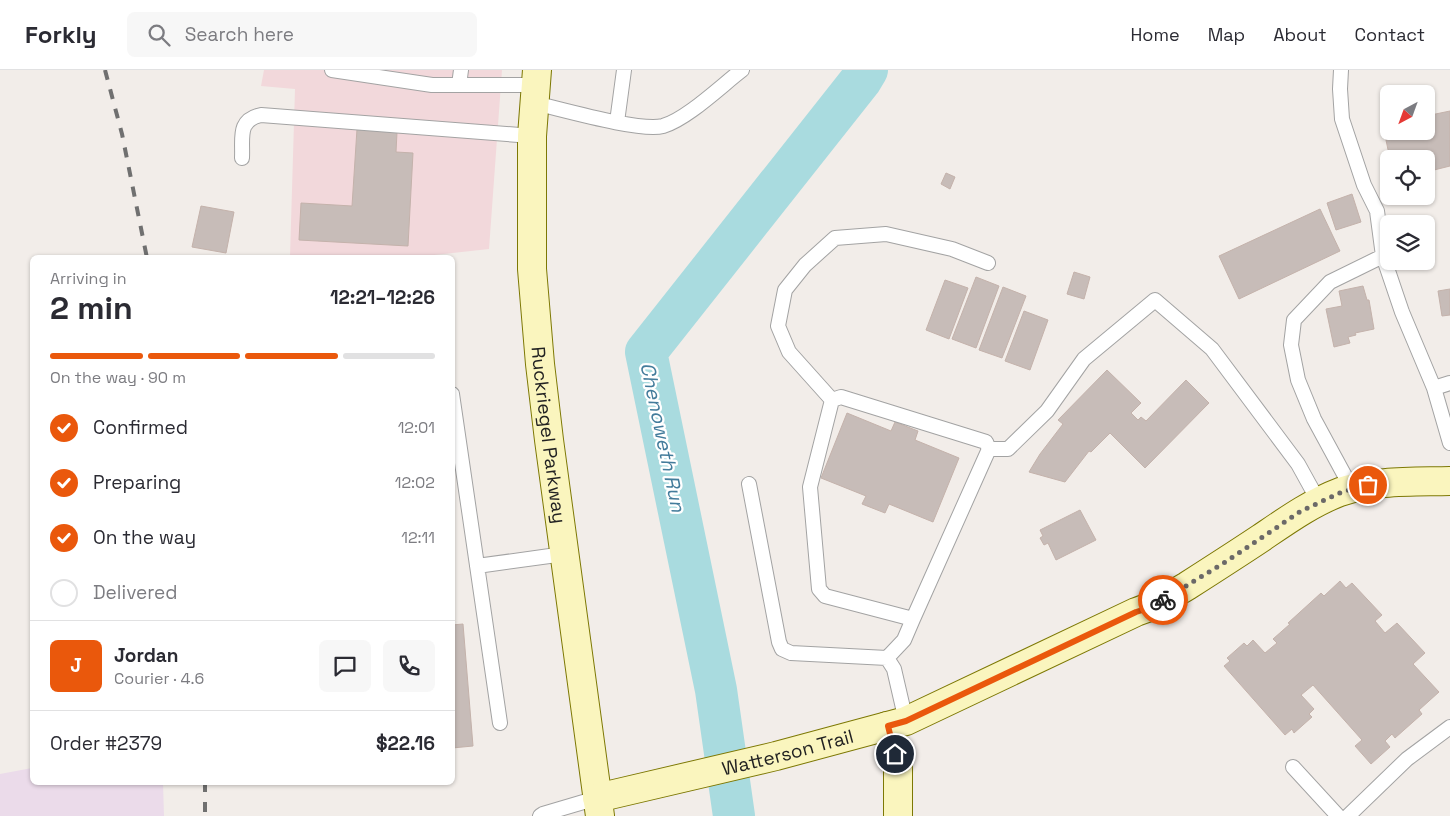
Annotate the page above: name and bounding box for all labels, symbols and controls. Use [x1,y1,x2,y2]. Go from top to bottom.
search box [127,12,477,57]
text: Forkly [25,19,97,50]
icon: search [145,21,173,49]
text: Search here [185,22,294,47]
text: Home [1131,23,1180,46]
text: Map [1208,23,1245,46]
text: About [1273,23,1327,46]
text: Contact [1355,23,1425,46]
north arrow [1380,85,1435,140]
map controls [1380,85,1435,270]
button: locate [1380,150,1435,205]
button: layers [1380,215,1435,270]
text: Arriving in [50,268,127,289]
text: 12:21–12:26 [330,285,435,310]
text: 2 min [50,288,133,328]
street label: Ruckriegel Parkway [526,345,572,525]
water label: Chenoweth Run [634,360,692,515]
text: On the way · 90 m [50,367,186,388]
icon: check [50,414,78,442]
text: Confirmed [93,415,188,440]
text: 12:01 [398,417,435,438]
pin [1347,464,1389,506]
icon: check [50,469,78,497]
text: Preparing [93,470,181,495]
icon: bag [1354,471,1382,499]
text: 12:02 [395,472,435,493]
icon: check [50,524,78,552]
text: On the way [93,525,196,550]
text: 12:11 [401,527,435,548]
courier [1138,575,1188,625]
text: Delivered [93,580,178,605]
icon: bike [1149,586,1177,614]
button: chat [319,640,371,692]
button: phone [383,640,435,692]
text: Jordan [114,643,179,668]
text: J [70,653,82,678]
text: Courier · 4.6 [114,668,204,689]
street label: Watterson Trail [719,724,856,781]
text: Order #2379 [50,731,162,756]
text: $22.16 [376,731,435,756]
pin [874,733,916,775]
icon: home [881,740,909,768]

